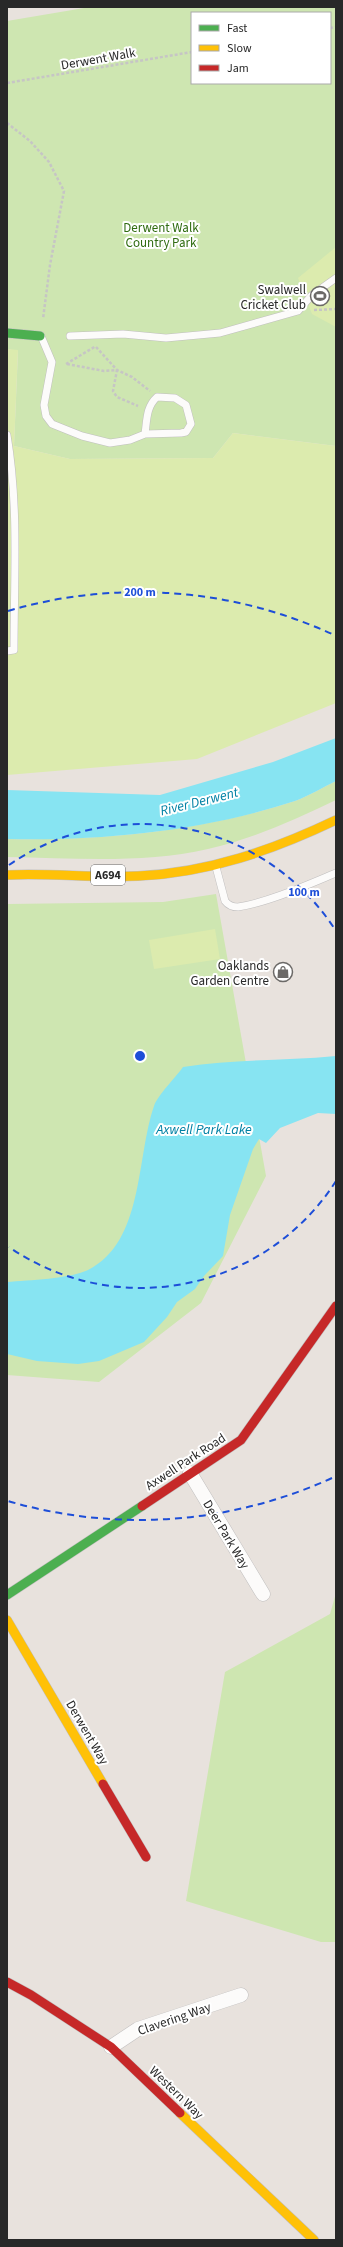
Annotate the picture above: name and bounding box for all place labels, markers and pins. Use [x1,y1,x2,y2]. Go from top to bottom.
place label: Swalwell Cricket Club [240,281,306,314]
sports icon: Swalwell Cricket Club [309,285,331,307]
place label: Oaklands Garden Centre [190,957,270,990]
shop icon: Oaklands Garden Centre [272,961,294,983]
centre of rings [133,1049,147,1063]

